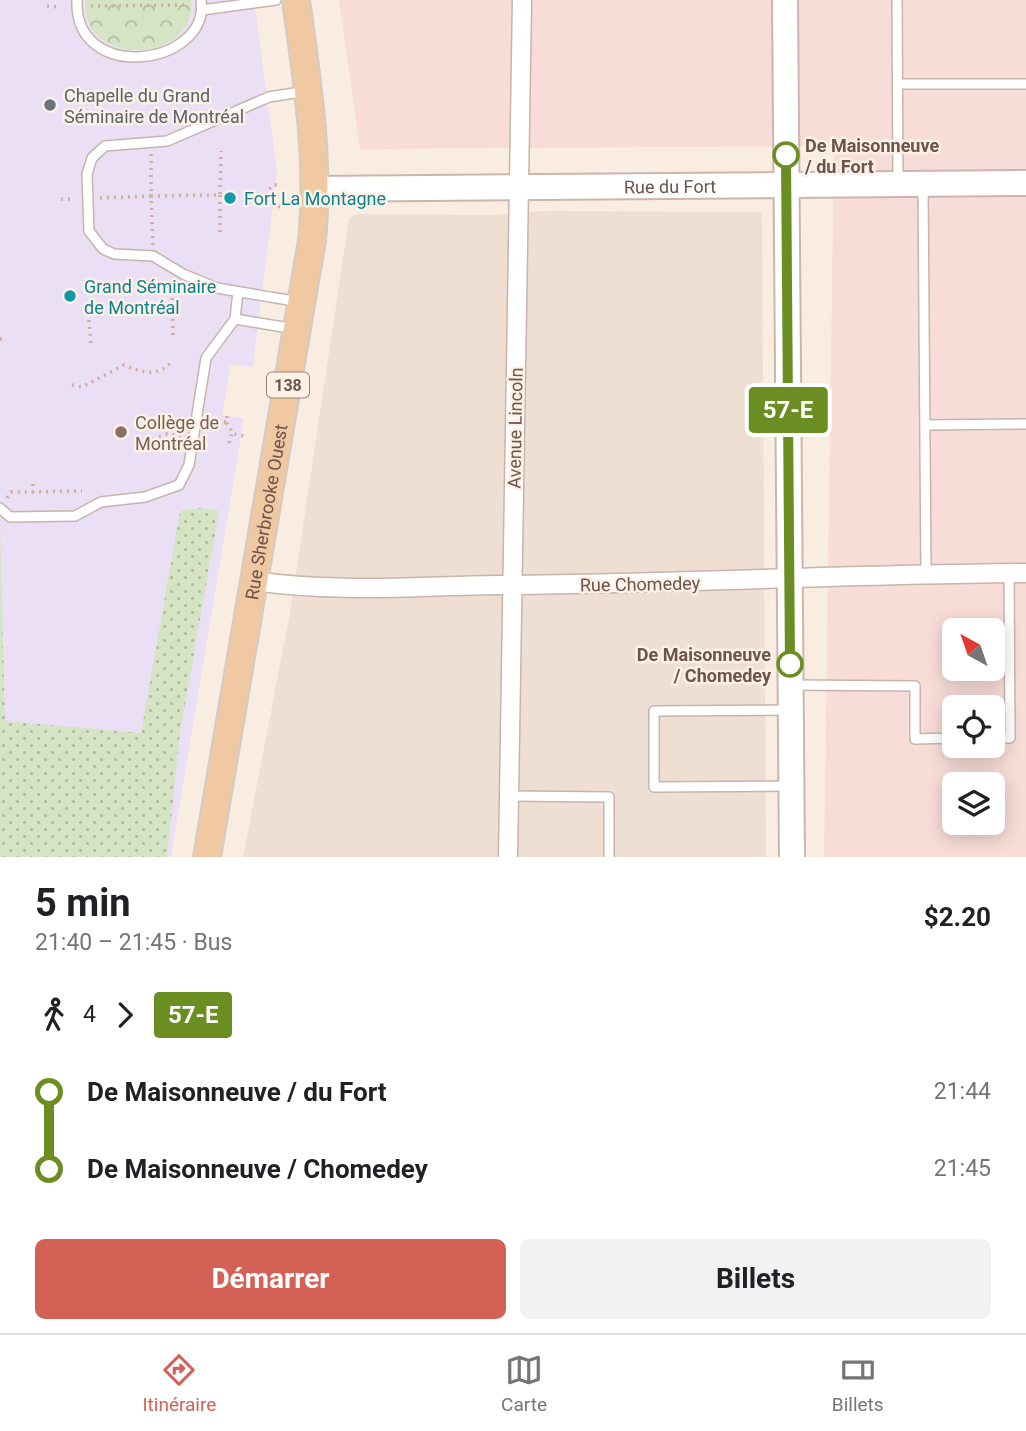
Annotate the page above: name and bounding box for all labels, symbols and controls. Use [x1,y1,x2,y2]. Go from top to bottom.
place label: Chapelle du Grand Séminaire de Montréal [64,85,244,127]
marker: Chapelle du Grand Séminaire de Montréal [42,97,58,113]
place label: De Maisonneuve / du Fort [804,135,939,177]
marker: De Maisonneuve / du Fort [773,142,799,168]
street label: Rue du Fort [624,175,716,197]
place label: Fort La Montagne [244,188,386,209]
marker: Fort La Montagne [222,190,238,206]
place label: Grand Séminaire de Montréal [84,276,216,318]
marker: Grand Séminaire de Montréal [62,288,78,304]
street label: Avenue Lincoln [503,367,527,489]
road number: 138 [267,372,309,398]
line badge: 57-E [739,387,837,433]
text: 57-E [763,396,813,424]
place label: Collège de Montréal [135,412,219,454]
street label: Rue Sherbrooke Ouest [240,422,291,601]
marker: Collège de Montréal [113,424,129,440]
street label: Rue Chomedey [580,572,701,596]
north arrow [942,618,1004,681]
map controls [942,618,1005,835]
place label: De Maisonneuve / Chomedey [637,644,772,686]
marker: De Maisonneuve / Chomedey [777,651,803,677]
button: locate [942,695,1005,758]
button: layers [942,772,1005,835]
text: 5 min [35,881,131,925]
text: $2.20 [924,902,991,932]
text: 21:40 – 21:45 · Bus [35,929,232,956]
icon: walk [35,996,73,1034]
icon: forward [106,996,144,1034]
text: 4 [83,1001,96,1028]
text: 57-E [168,1001,218,1029]
text: De Maisonneuve / du Fort [87,1077,387,1107]
text: 21:44 [934,1078,991,1105]
text: De Maisonneuve / Chomedey [87,1154,428,1184]
text: 21:45 [934,1155,991,1182]
button: Démarrer [35,1239,506,1319]
button: Billets [520,1239,991,1319]
tab: Itinéraire [142,1351,216,1416]
tab: Carte [501,1351,547,1416]
tab: Billets [832,1351,884,1416]

